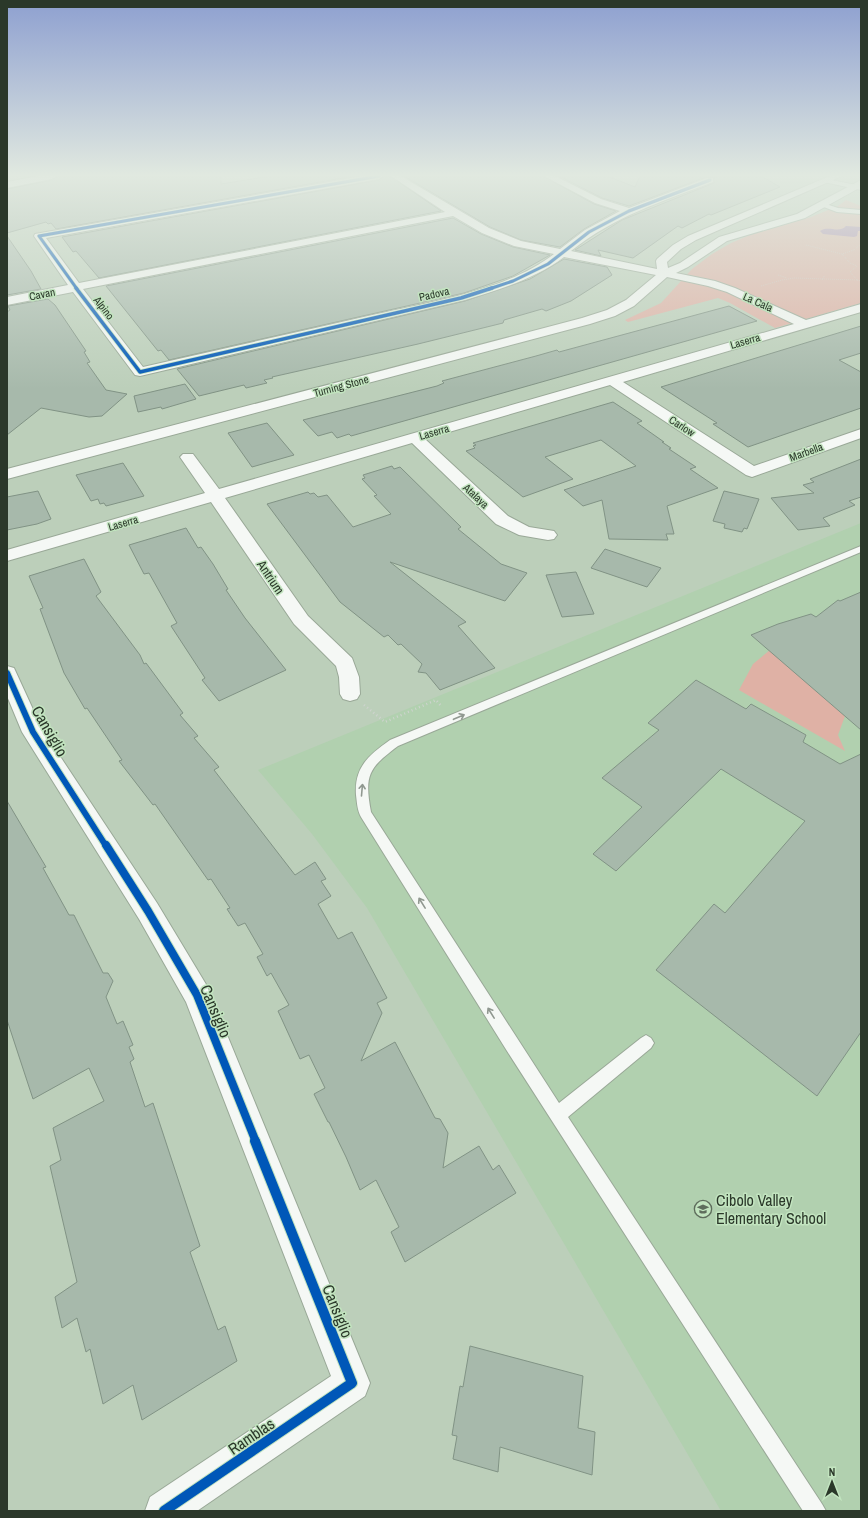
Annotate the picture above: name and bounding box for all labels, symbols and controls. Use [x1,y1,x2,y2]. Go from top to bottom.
street label: Padova [418,284,450,304]
street label: Cavan [28,285,56,303]
street label: La Cala [741,289,775,315]
street label: Alpino [90,293,117,322]
street label: Laserra [728,330,762,352]
street label: Turning Stone [312,372,370,400]
street label: Carlow [666,412,698,440]
street label: Laserra [417,421,451,443]
street label: Marbella [787,440,825,464]
street label: Atalaya [459,480,492,511]
street label: Laserra [106,512,140,534]
street label: Antrium [253,556,288,598]
street label: Cansiglio [27,701,73,761]
one-way arrow [453,713,465,720]
one-way arrow [358,783,366,796]
one-way arrow [417,897,425,909]
street label: Cansiglio [195,981,237,1041]
one-way arrow [487,1008,495,1019]
place label: Cibolo Valley Elementary School [716,1189,826,1229]
school or university icon: Cibolo Valley Elementary School [693,1199,713,1219]
street label: Cansiglio [317,1281,359,1341]
street label: Ramblas [223,1412,279,1460]
north arrow [812,1462,852,1502]
text: N [829,1465,835,1479]

